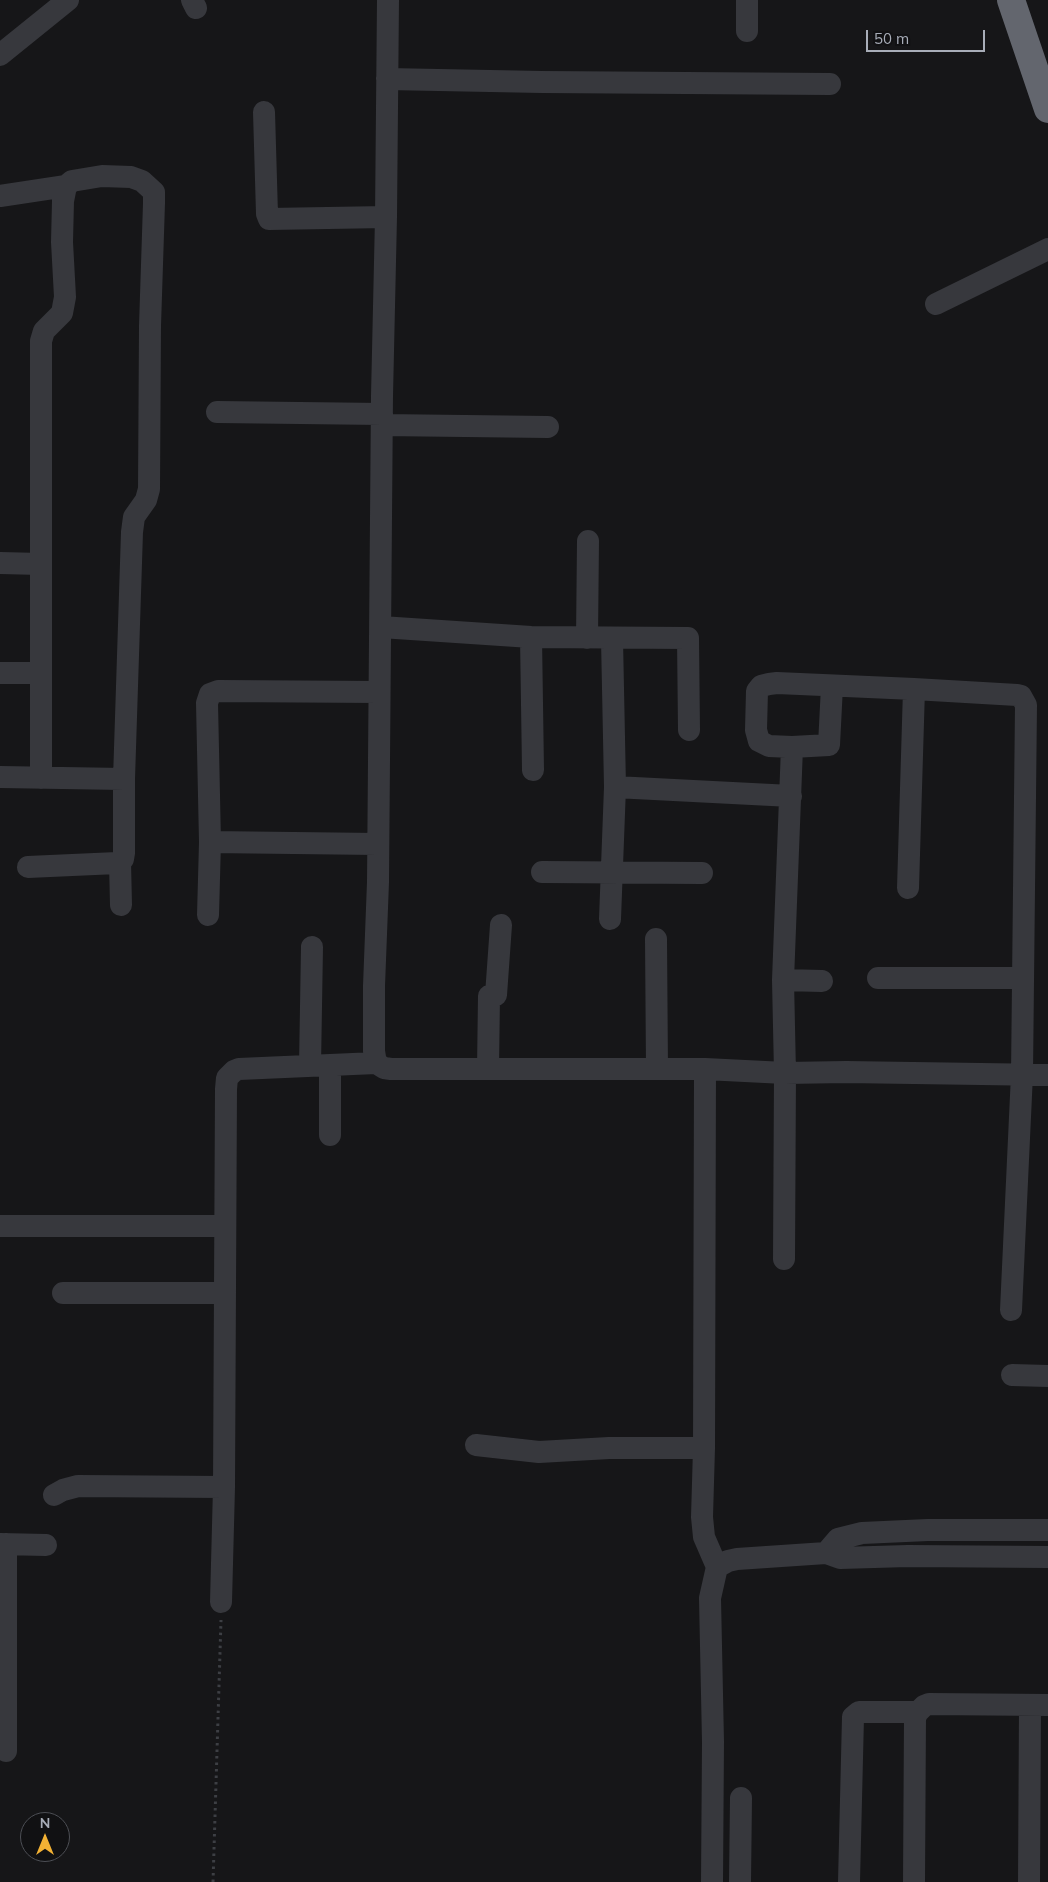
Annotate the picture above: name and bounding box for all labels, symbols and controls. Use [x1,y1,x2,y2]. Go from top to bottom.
scale bar [868,20,987,52]
text: 50 m [874,29,909,48]
north arrow [20,1812,70,1862]
text: N [40,1814,50,1832]

